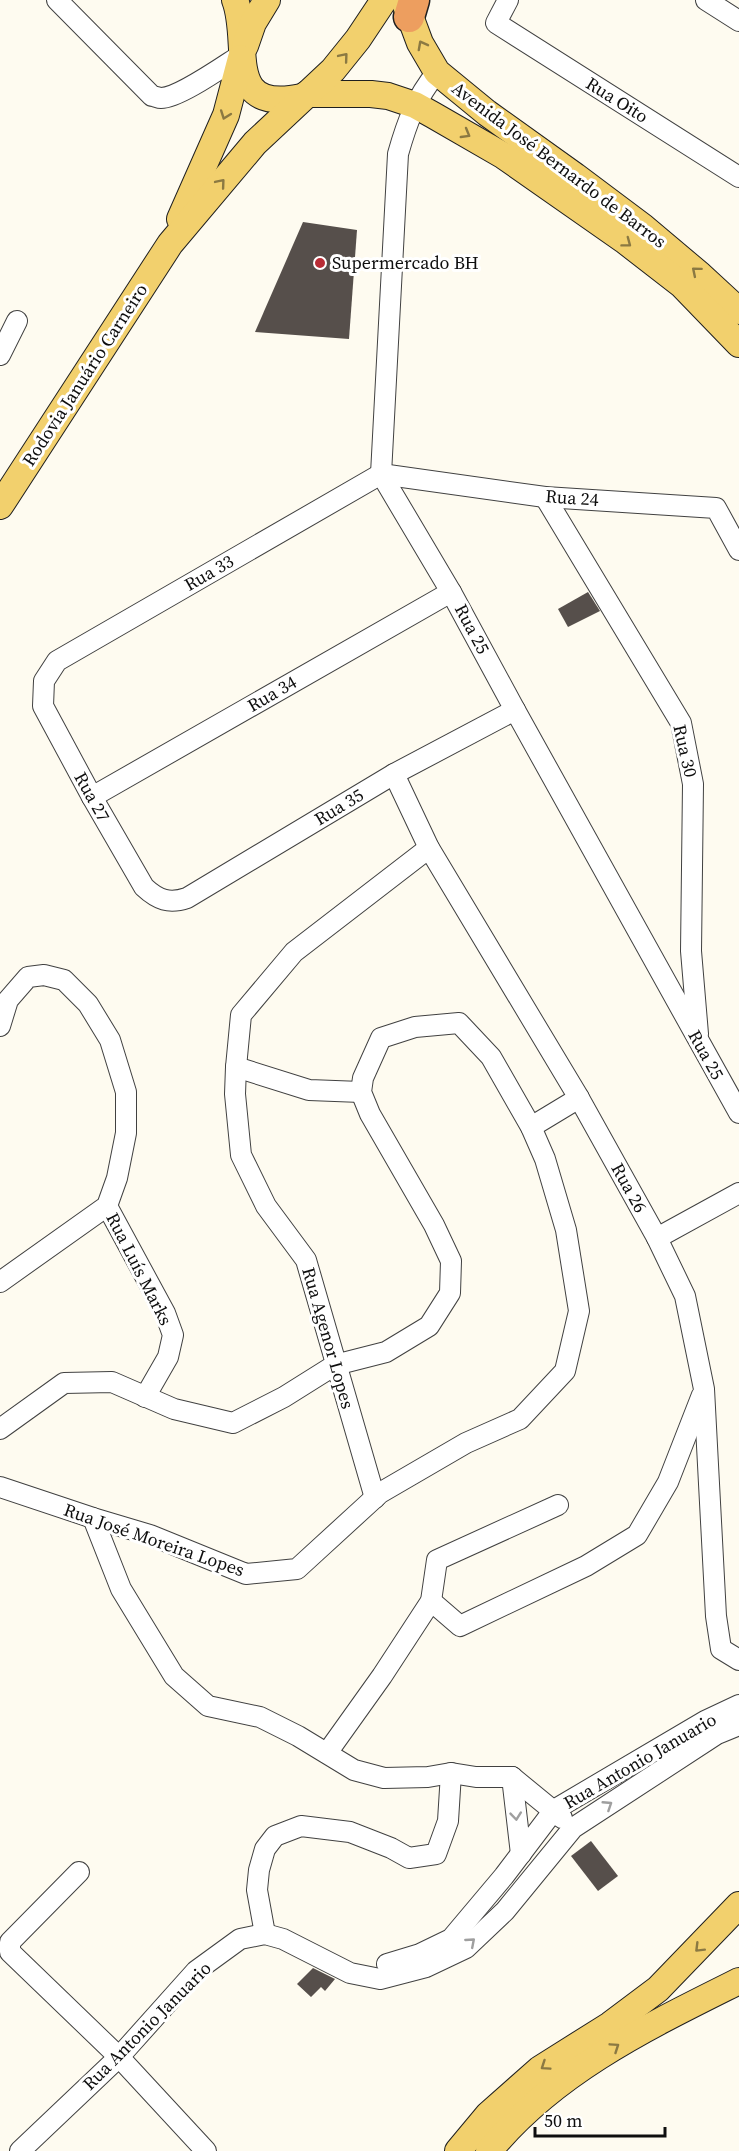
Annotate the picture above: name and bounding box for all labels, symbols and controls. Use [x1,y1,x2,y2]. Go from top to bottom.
one-way arrow [418,41,429,51]
one-way arrow [337,53,348,64]
street label: Rua Oito [581,71,653,129]
street label: Avenida José Bernardo de Barros [447,76,672,254]
one-way arrow [219,109,232,119]
one-way arrow [460,127,470,138]
one-way arrow [214,179,225,190]
one-way arrow [621,236,632,247]
place label: Supermercado BH [332,250,479,275]
marker: Supermercado BH [313,256,327,270]
one-way arrow [692,268,703,279]
street label: Rodovia Januário Carneiro [16,279,153,471]
street label: Rua 24 [545,483,600,512]
street label: Rua 33 [179,548,238,597]
street label: Rua 25 [449,599,496,658]
street label: Rua 34 [242,669,301,718]
street label: Rua 30 [667,722,704,780]
street label: Rua 27 [69,767,116,826]
street label: Rua 35 [309,782,368,831]
street label: Rua 25 [683,1025,730,1084]
street label: Rua 26 [606,1158,653,1217]
street label: Rua Luís Marks [100,1208,179,1330]
street label: Rua Agenor Lopes [296,1264,361,1412]
street label: Rua José Moreira Lopes [61,1497,248,1582]
street label: Rua Antonio Januario [559,1706,721,1815]
one-way arrow [602,1801,612,1813]
one-way arrow [509,1811,522,1820]
one-way arrow [464,1938,475,1949]
one-way arrow [696,1940,707,1951]
street label: Rua Antonio Januario [77,1956,217,2096]
one-way arrow [608,2043,619,2054]
one-way arrow [541,2059,552,2070]
scale bar [535,2100,666,2138]
text: 50 m [544,2108,582,2133]

